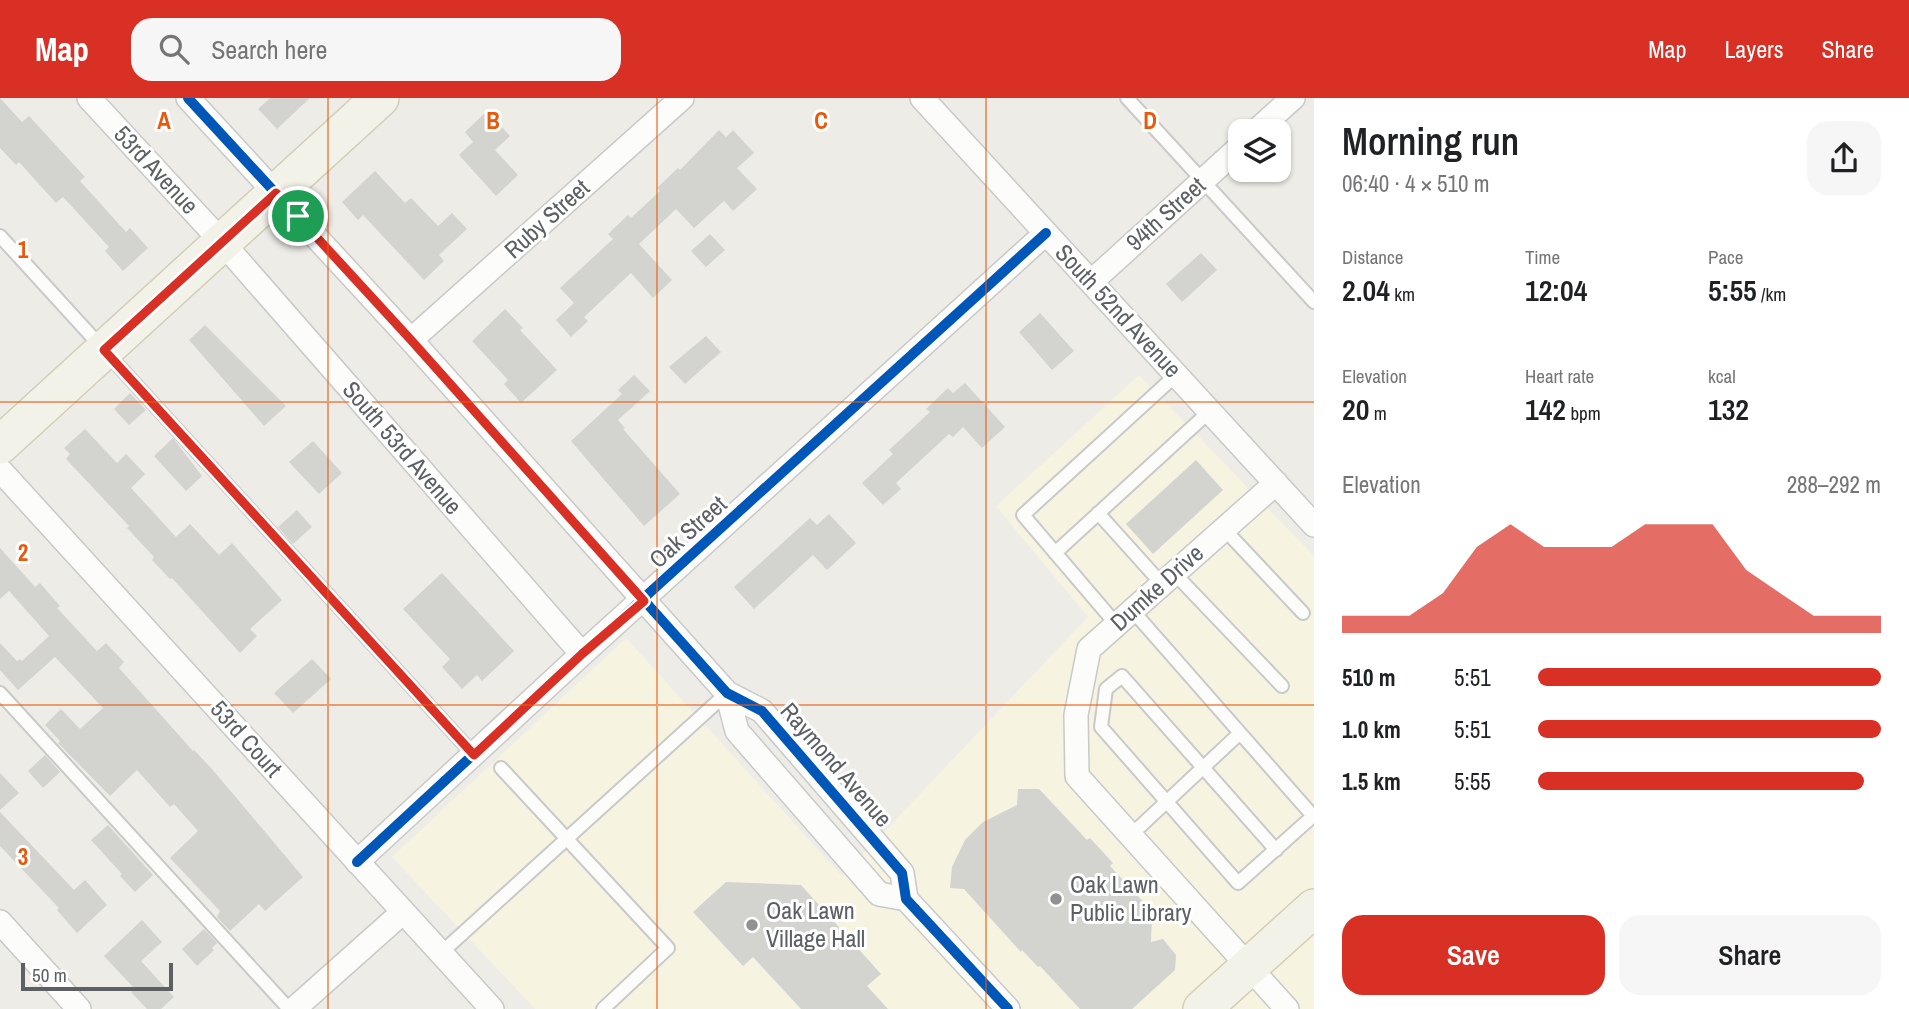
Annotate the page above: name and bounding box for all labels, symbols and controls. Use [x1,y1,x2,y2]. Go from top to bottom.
search box [131,18,621,81]
text: Map [35,27,89,71]
icon: search [155,30,193,68]
text: Search here [211,32,327,67]
text: Map [1648,33,1686,65]
text: Layers [1724,33,1783,65]
text: Share [1821,33,1874,65]
text: B [486,105,500,136]
text: C [814,105,828,136]
text: D [1143,105,1157,136]
text: Morning run [1342,116,1519,167]
street label: 53rd Avenue [108,119,204,221]
map controls [1228,119,1291,182]
button: layers [1228,119,1291,182]
button: share [1807,121,1881,195]
text: 06:40 · 4 × 510 m [1342,168,1489,199]
street label: 94th Street [1119,169,1212,257]
street label: Ruby Street [497,171,596,265]
pin [268,186,328,246]
icon: arrive [279,197,317,235]
text: 1 [18,234,29,265]
street label: South 52nd Avenue [1049,237,1189,384]
text: Distance [1342,244,1403,270]
text: Time [1525,244,1560,270]
text: Pace [1708,244,1744,270]
text: 2.04 [1342,270,1390,310]
text: 12:04 [1525,270,1587,310]
text: 5:55 [1708,270,1757,310]
text: km [1390,281,1415,307]
text: /km [1757,281,1786,307]
text: Elevation [1342,363,1407,389]
text: Heart rate [1525,363,1594,389]
text: kcal [1708,363,1736,389]
street label: South 53rd Avenue [336,374,470,521]
text: 20 [1342,389,1369,429]
text: 142 [1525,389,1566,429]
text: 132 [1708,389,1749,429]
text: m [1369,400,1387,426]
text: bpm [1566,400,1601,426]
text: Elevation [1342,469,1421,500]
text: 288–292 m [1787,469,1881,500]
street label: Oak Street [642,488,733,575]
text: 2 [18,537,28,568]
street label: Dumke Drive [1103,537,1210,638]
text: 510 m [1342,662,1395,693]
text: 5:51 [1454,662,1491,693]
street label: 53rd Court [204,693,290,784]
street label: Raymond Avenue [774,695,900,833]
text: 1.0 km [1342,714,1401,745]
text: 5:51 [1454,714,1491,745]
text: 1.5 km [1342,766,1401,797]
text: 5:55 [1454,766,1491,797]
text: 3 [18,841,28,872]
place label: Oak Lawn Public Library [1070,868,1192,928]
marker: Oak Lawn Public Library [1048,891,1064,907]
place label: Oak Lawn Village Hall [766,894,865,954]
button: Save [1342,915,1605,995]
button: Share [1619,915,1881,995]
marker: Oak Lawn Village Hall [744,917,760,933]
scale bar [21,960,173,992]
text: 50 m [32,962,67,988]

